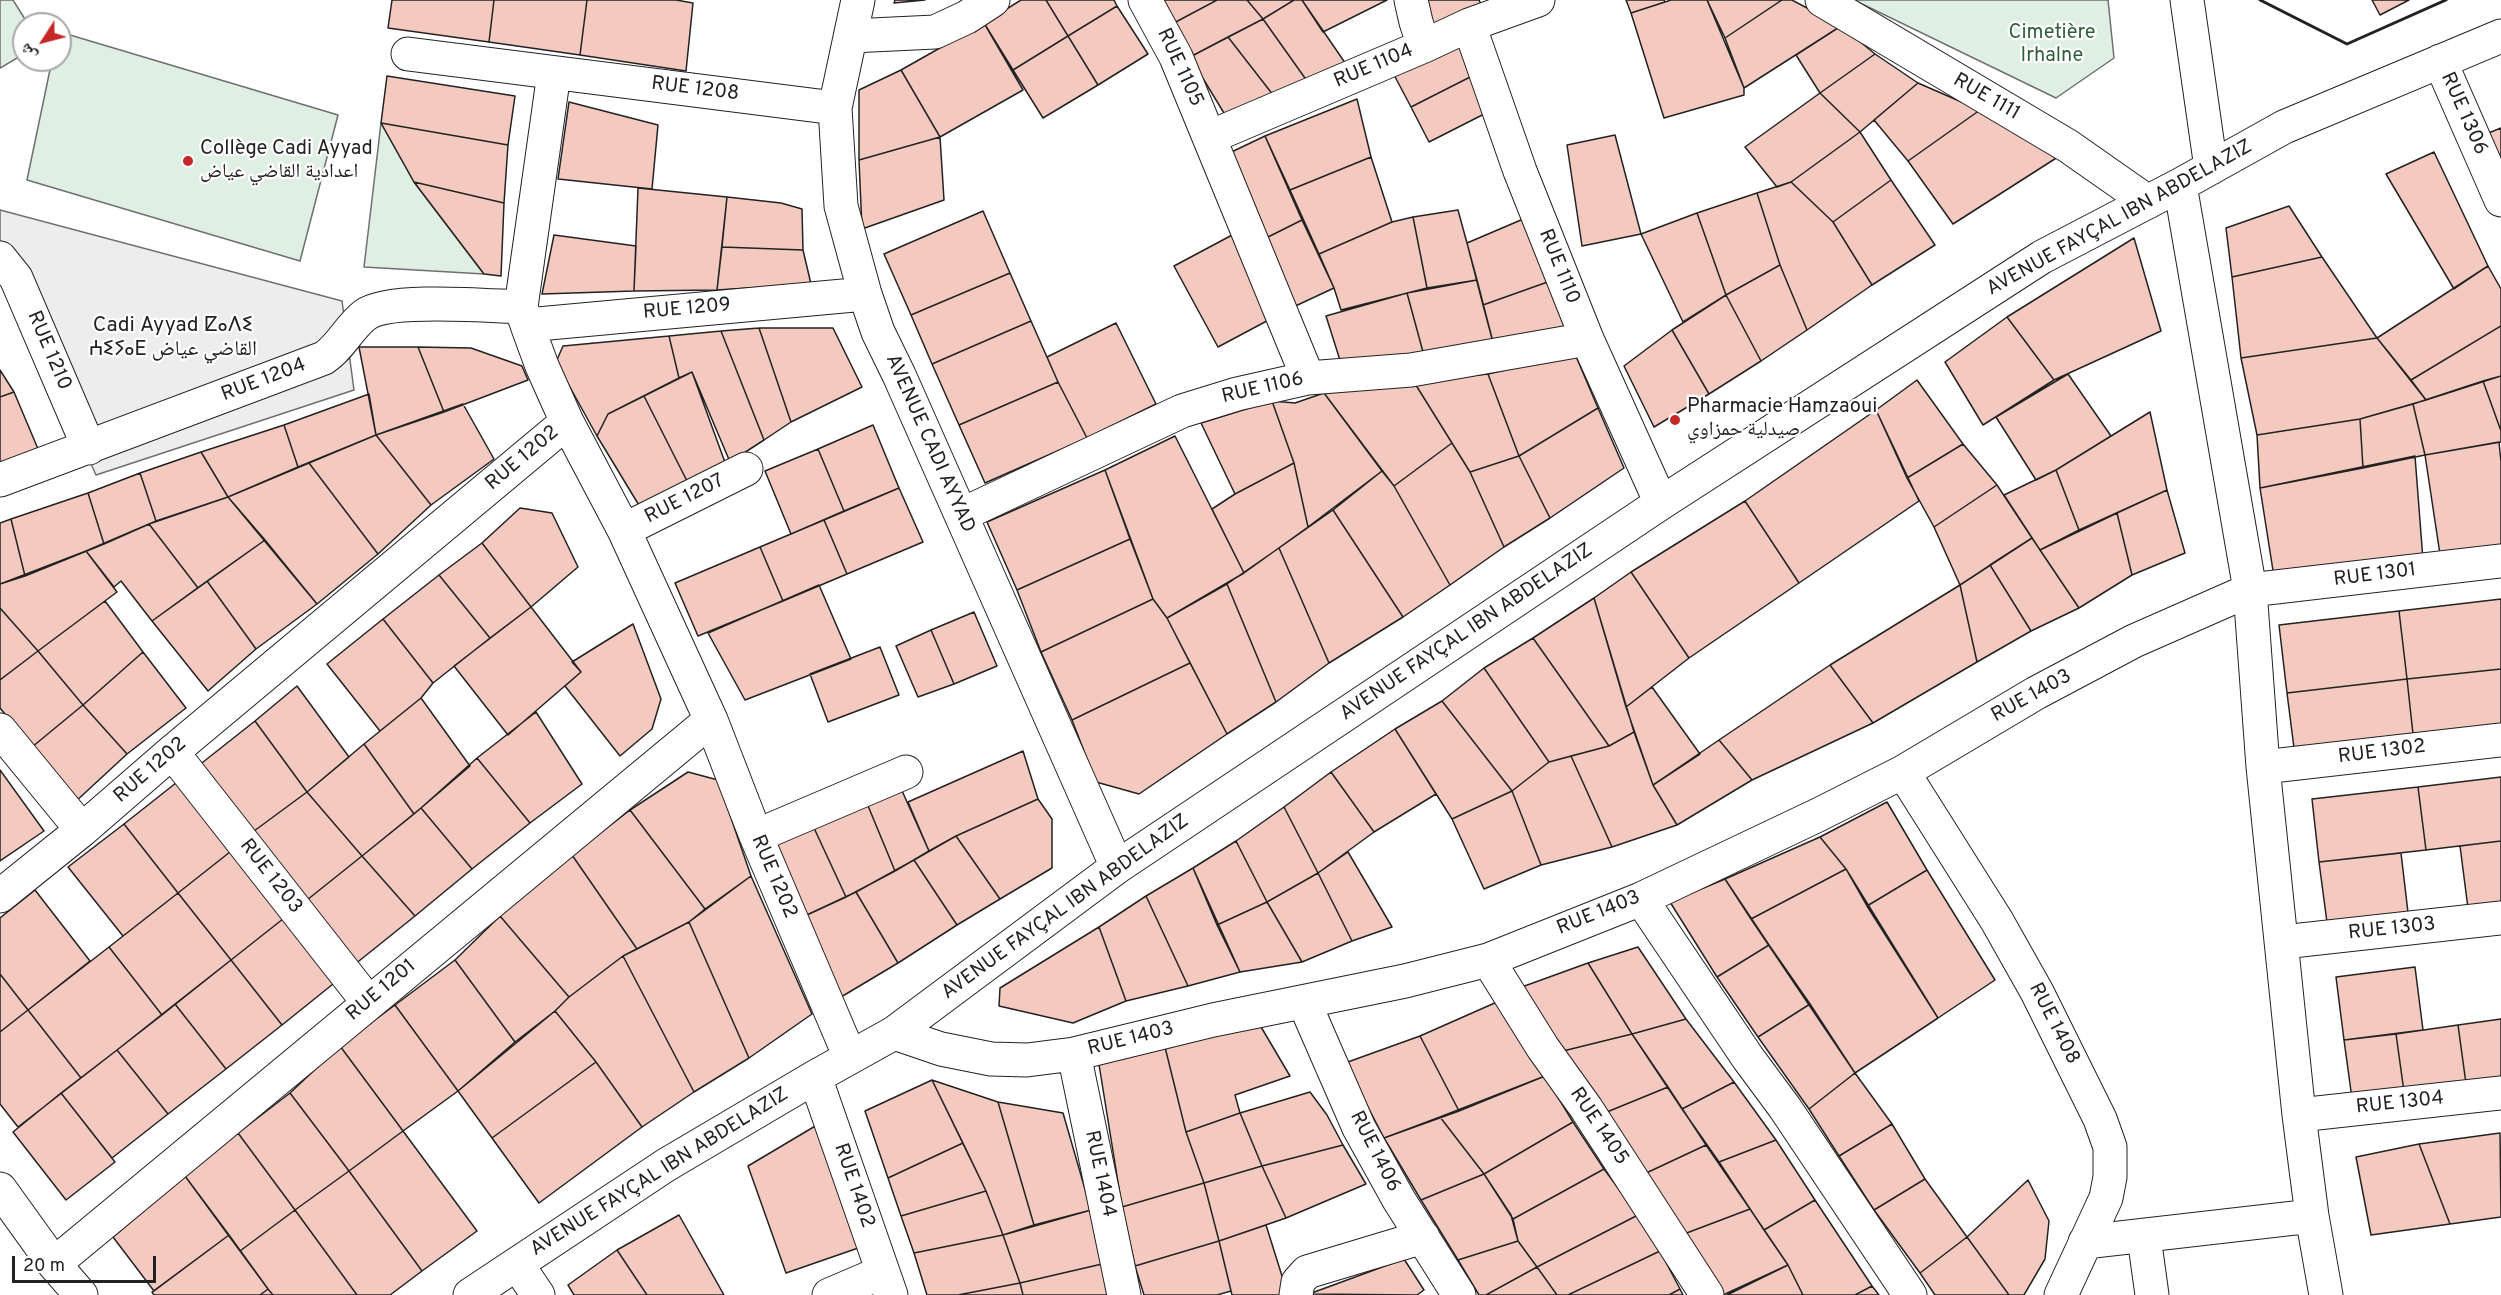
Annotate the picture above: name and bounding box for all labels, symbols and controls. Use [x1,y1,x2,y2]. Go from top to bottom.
north arrow [12,12,72,72]
park label: Cimetière Irhalne [2009,22,2095,69]
street label: RUE 1105 [1150,25,1208,111]
text: ش [16,39,42,64]
street label: RUE 1104 [1331,40,1417,94]
street label: RUE 1111 [1948,69,2024,127]
street label: RUE 1306 [2434,69,2492,159]
street label: RUE 1208 [650,73,740,107]
street label: AVENUE FAYÇAL IBN ABDELAZIZ [1983,136,2257,302]
place label: Collège Cadi Ayyad اعدادية القاضي عياض [200,138,373,185]
marker: Collège Cadi Ayyad اعدادية القاضي عياض [181,154,195,168]
street label: RUE 1110 [1532,226,1584,308]
street label: RUE 1209 [642,294,732,326]
street label: RUE 1210 [21,308,75,394]
district label: Cadi Ayyad ⵇⴰⴷⵉ ⵄⵉⵢⴰⴹ القاضي عياض [89,314,257,364]
street label: AVENUE CADI AYYAD [879,351,979,537]
street label: RUE 1204 [218,354,310,408]
street label: RUE 1106 [1220,368,1306,410]
place label: Pharmacie Hamzaoui صيدلية حمزاوي [1687,396,1877,443]
marker: Pharmacie Hamzaoui صيدلية حمزاوي [1668,413,1682,427]
street label: RUE 1202 [481,421,565,497]
street label: RUE 1207 [641,470,729,530]
street label: AVENUE FAYÇAL IBN ABDELAZIZ [1336,539,1598,727]
street label: RUE 1301 [2332,559,2418,593]
street label: RUE 1403 [1988,665,2076,729]
street label: RUE 1202 [110,733,192,809]
street label: RUE 1302 [2337,736,2427,770]
street label: AVENUE FAYÇAL IBN ABDELAZIZ [938,810,1194,1006]
street label: RUE 1202 [745,832,801,922]
street label: RUE 1203 [233,835,307,919]
street label: RUE 1403 [1554,886,1644,942]
street label: RUE 1303 [2347,913,2437,947]
street label: RUE 1201 [342,955,422,1027]
street label: RUE 1408 [2022,979,2084,1069]
street label: RUE 1403 [1085,1018,1177,1062]
street label: AVENUE FAYÇAL IBN ABDELAZIZ [526,1083,794,1263]
street label: RUE 1405 [1563,1084,1633,1170]
street label: RUE 1304 [2355,1087,2445,1121]
street label: RUE 1406 [1343,1107,1405,1197]
street label: RUE 1404 [1078,1128,1120,1220]
street label: RUE 1402 [827,1140,879,1232]
scale bar [15,1244,159,1282]
text: 20 m [23,1255,65,1278]

